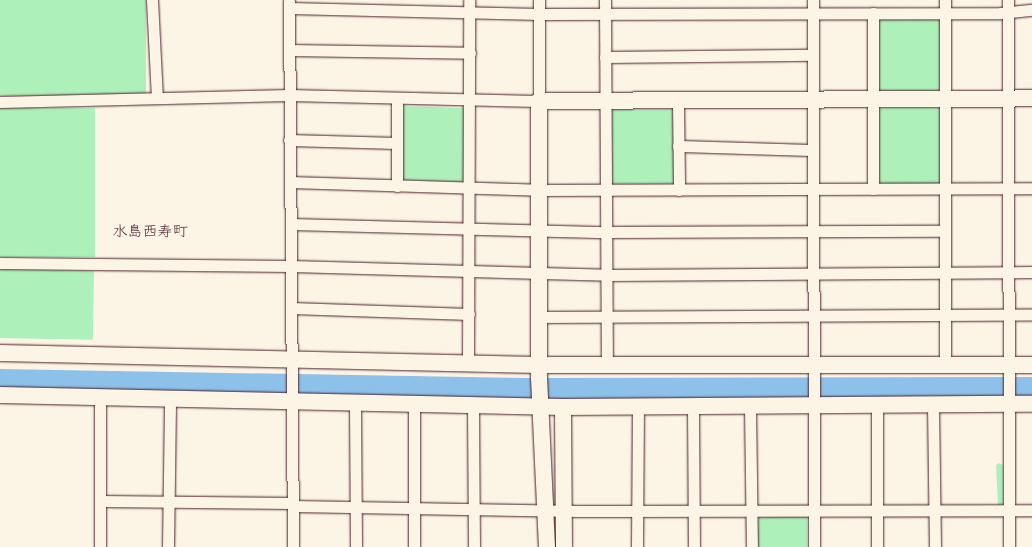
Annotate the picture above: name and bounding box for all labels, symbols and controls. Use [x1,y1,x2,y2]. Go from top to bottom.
district label: 水島西寿町 [113,223,187,241]

